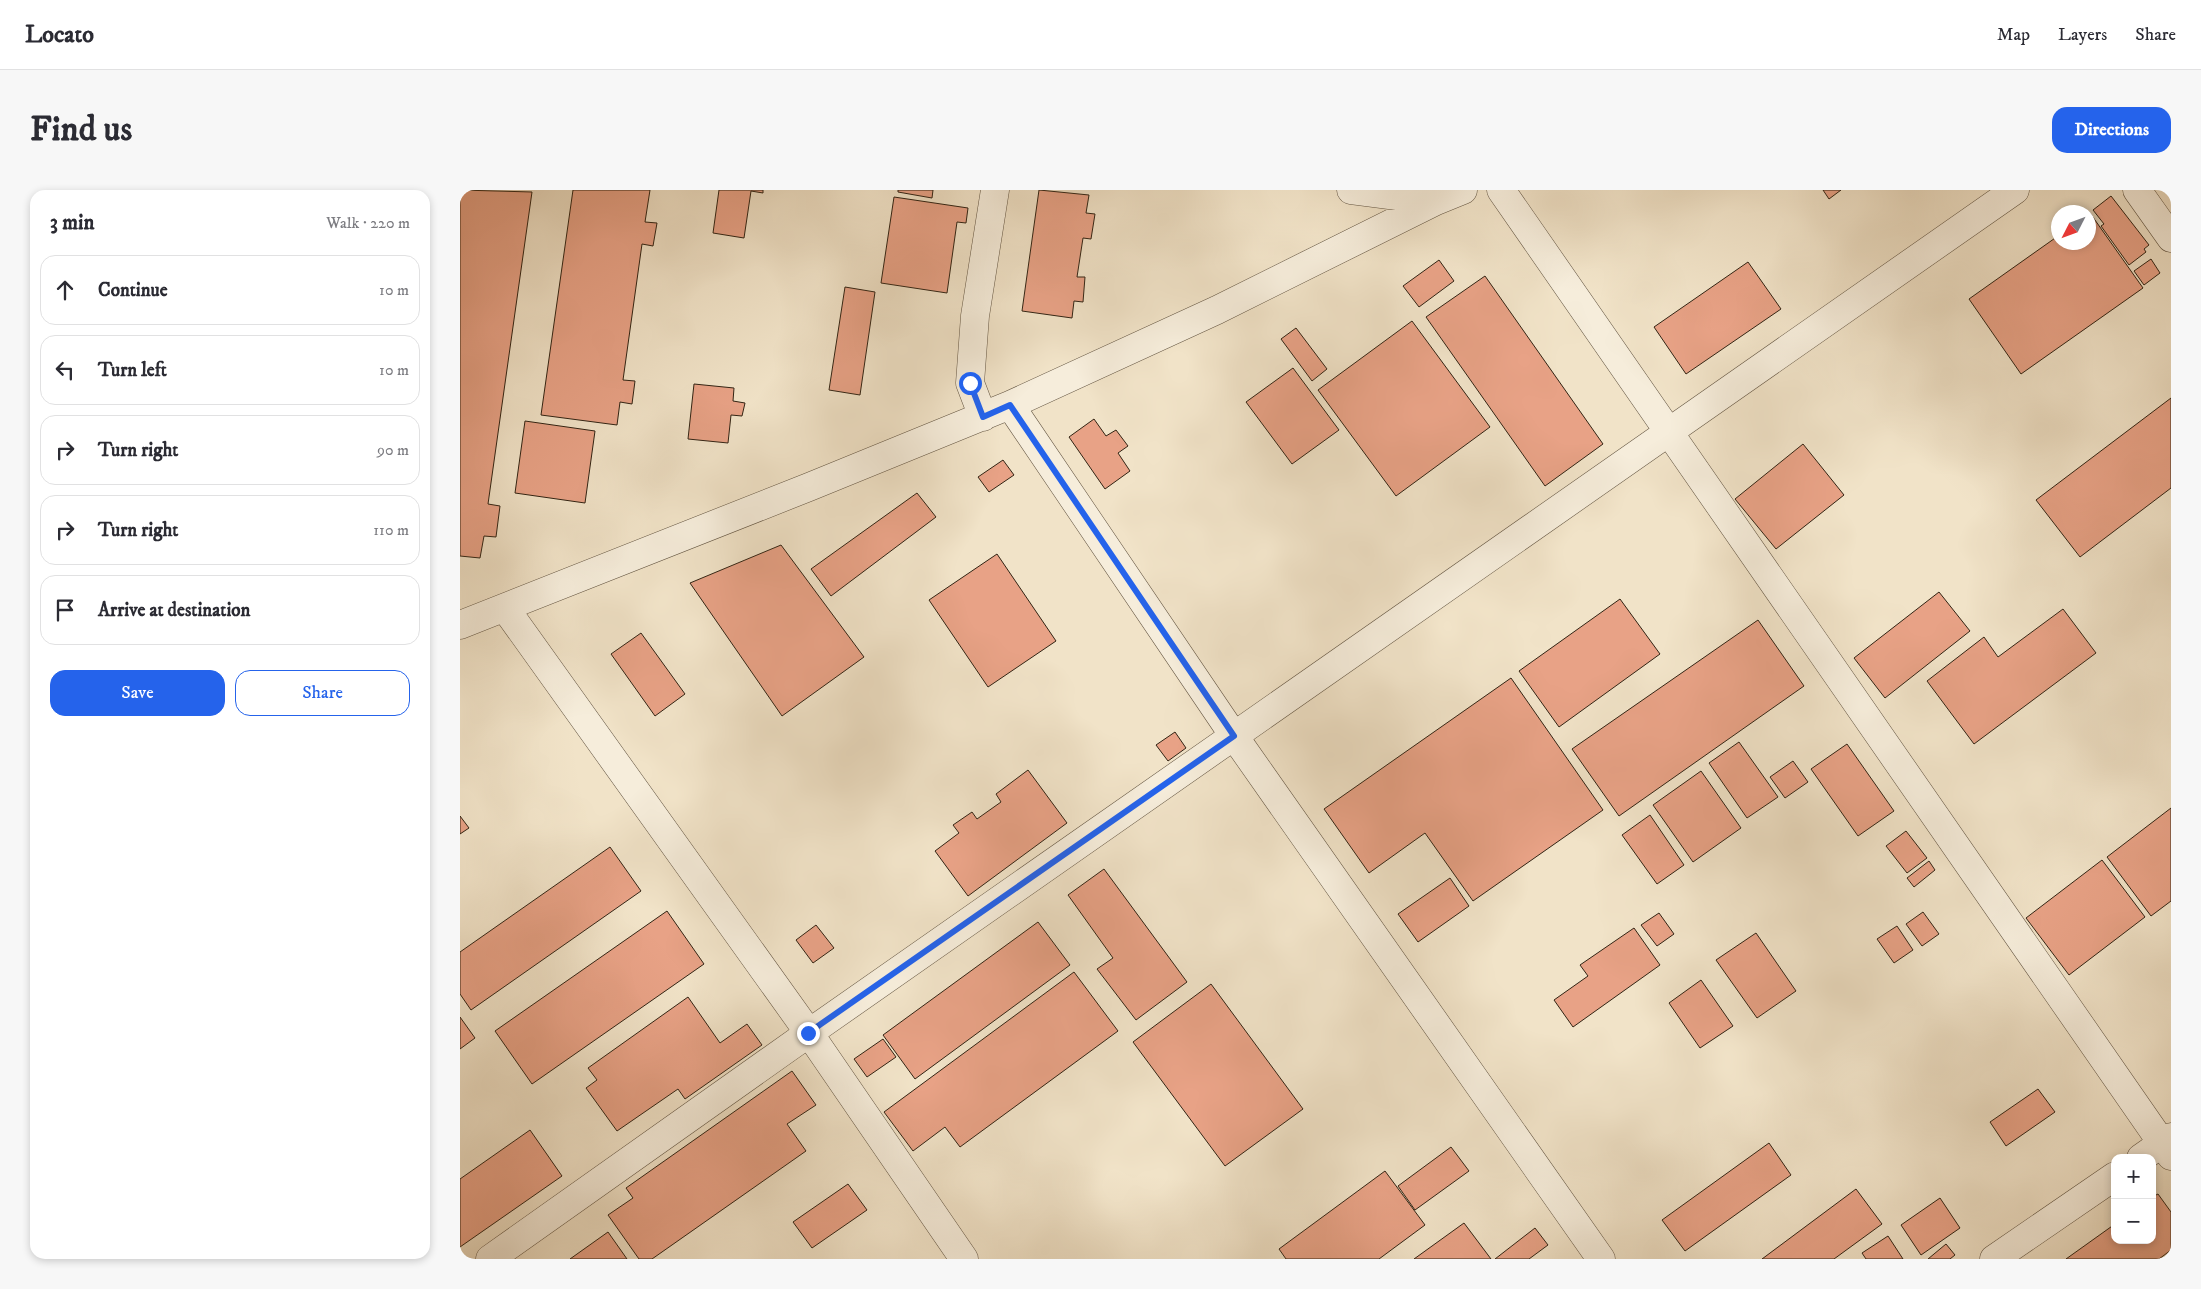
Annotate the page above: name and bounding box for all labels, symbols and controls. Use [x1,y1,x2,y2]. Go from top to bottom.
text: Locato [25,20,94,50]
text: Map [1997,24,2030,46]
text: Layers [2058,24,2107,46]
text: Share [2135,24,2176,46]
button: Directions [2052,107,2171,153]
text: Find us [30,108,132,152]
north arrow [2051,205,2096,250]
text: 3 min [50,210,95,236]
text: Walk · 220 m [326,213,410,233]
icon: ahead [51,276,79,304]
text: Continue [98,279,168,302]
text: 10 m [379,280,409,300]
icon: left [51,356,79,384]
text: Turn left [98,359,167,382]
text: 10 m [379,360,409,380]
route start [959,372,982,395]
icon: right [51,436,79,464]
text: Turn right [98,439,178,462]
text: 90 m [377,440,409,460]
icon: right [51,516,79,544]
text: Turn right [98,519,178,542]
text: 110 m [373,520,409,540]
icon: arrive [51,596,79,624]
text: Arrive at destination [98,599,250,622]
button: Save [50,670,225,716]
button: Share [235,670,410,716]
route end [797,1022,820,1045]
map controls [2111,1154,2156,1244]
button: + [2111,1154,2156,1199]
button: − [2111,1199,2156,1244]

